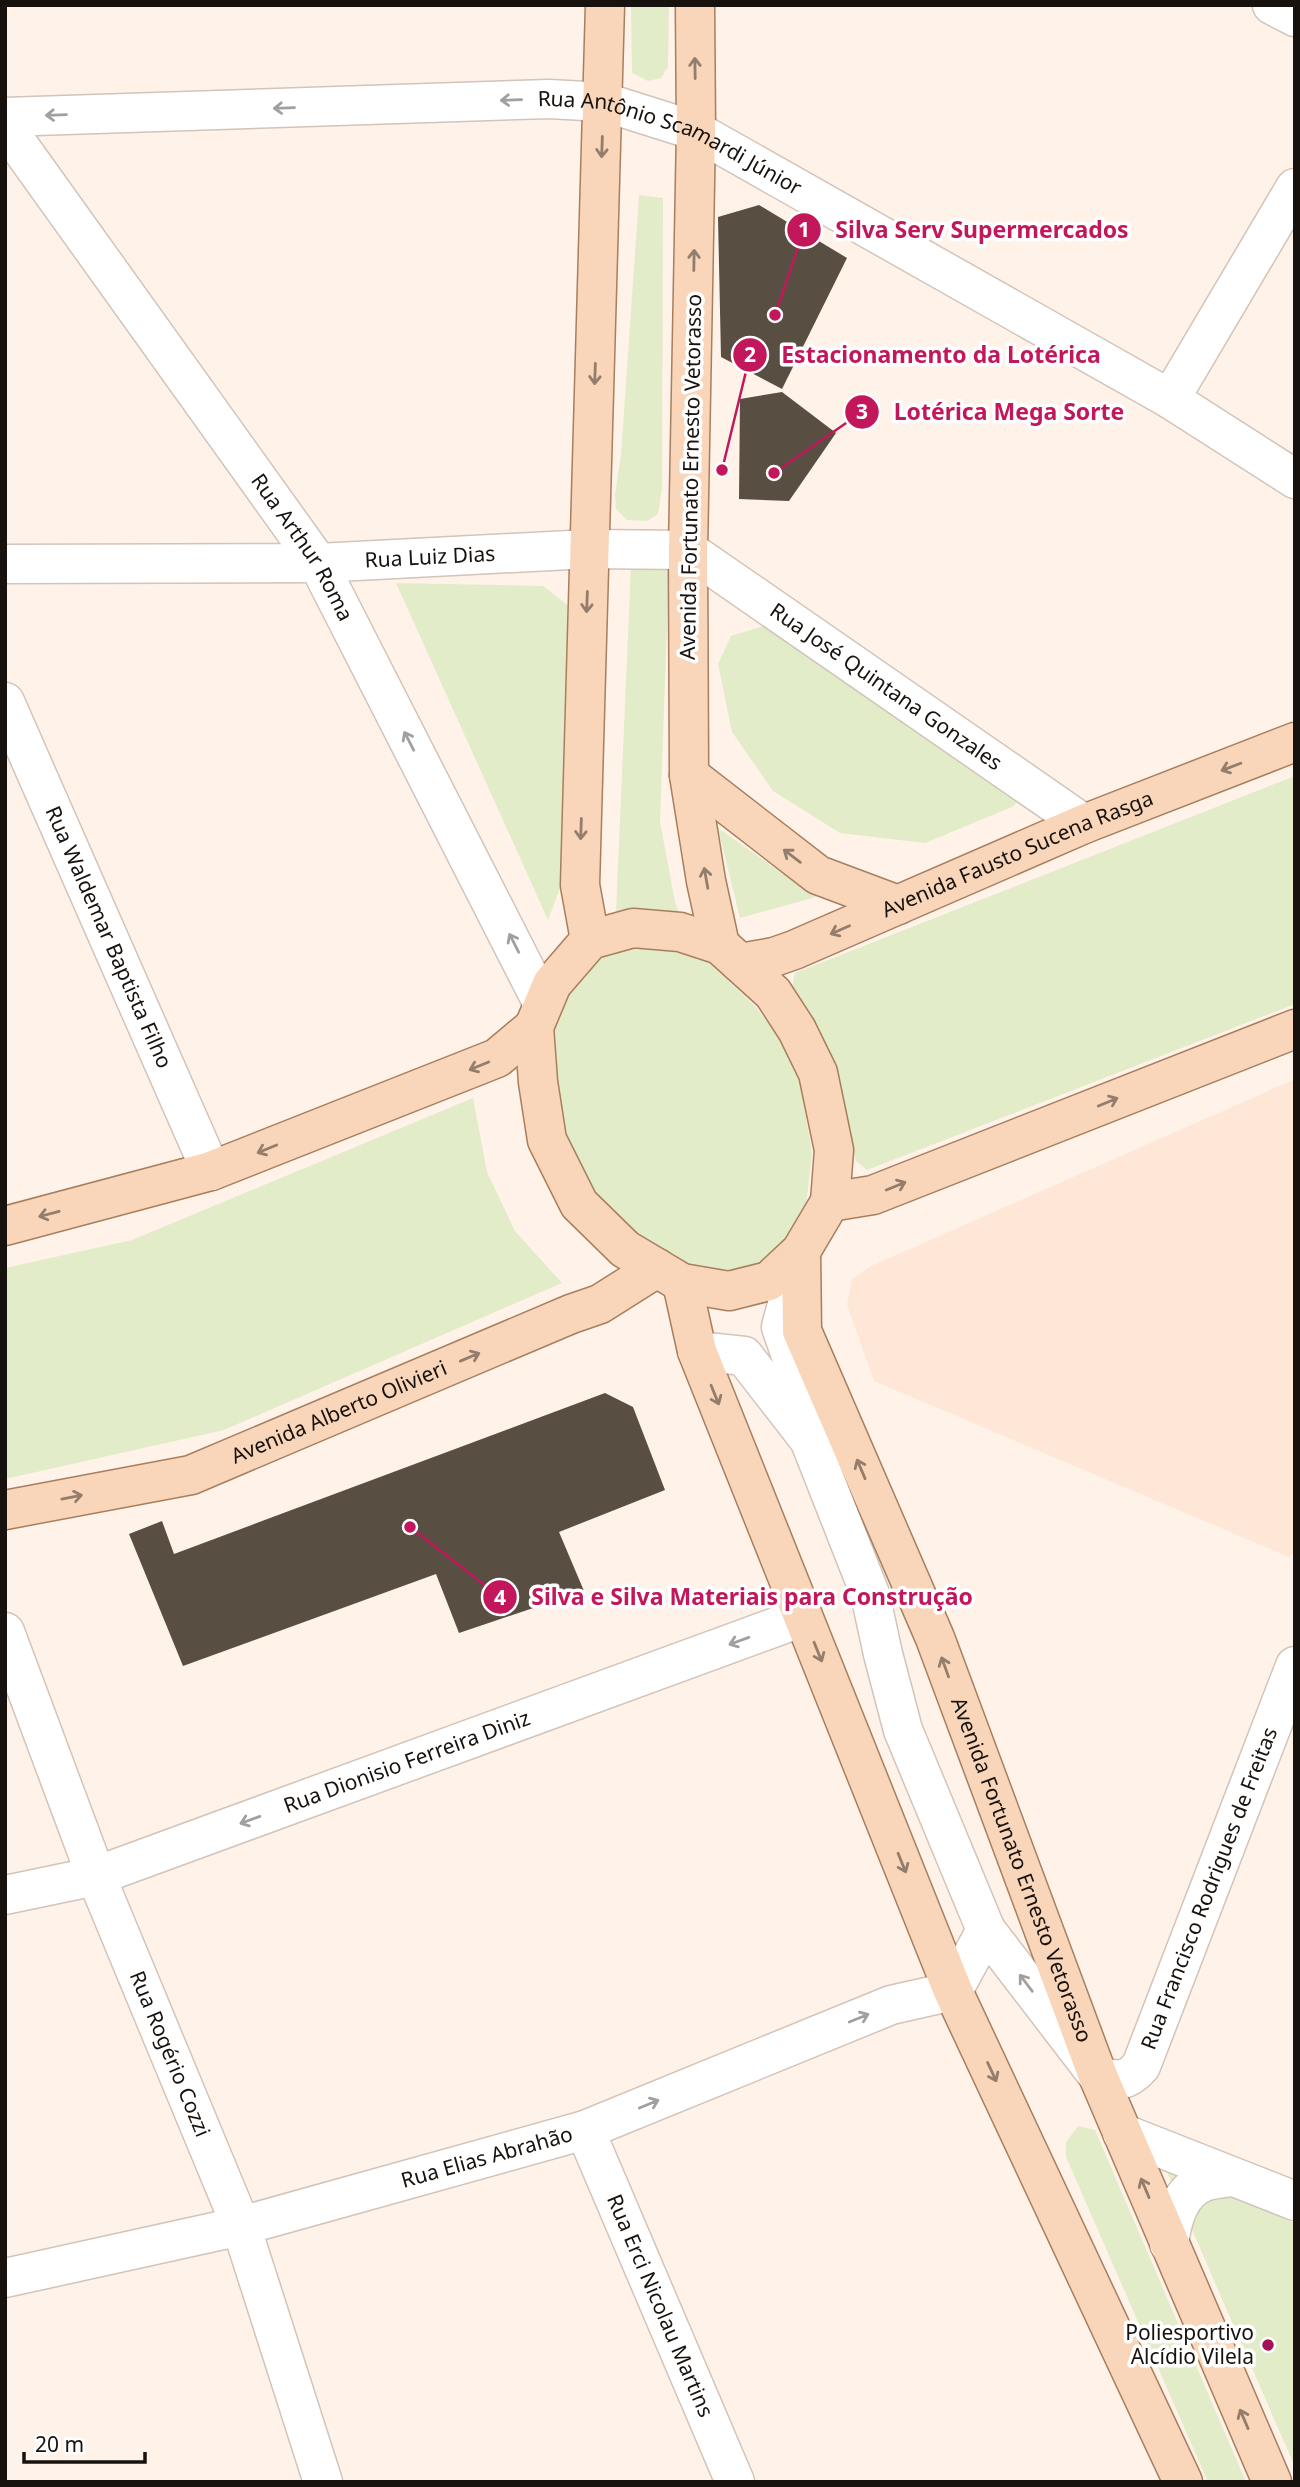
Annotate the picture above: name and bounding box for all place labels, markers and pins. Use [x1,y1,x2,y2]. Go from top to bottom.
callout: Silva Serv Supermercados [786,208,1143,252]
callout: Estacionamento da Lotérica [733,333,1115,377]
callout: Lotérica Mega Sorte [845,390,1138,434]
callout: Silva e Silva Materiais para Construção [482,1575,987,1619]
place label: Poliesportivo Alcídio Vilela [1125,2318,1254,2370]
marker: Poliesportivo Alcídio Vilela [1260,2337,1276,2353]

